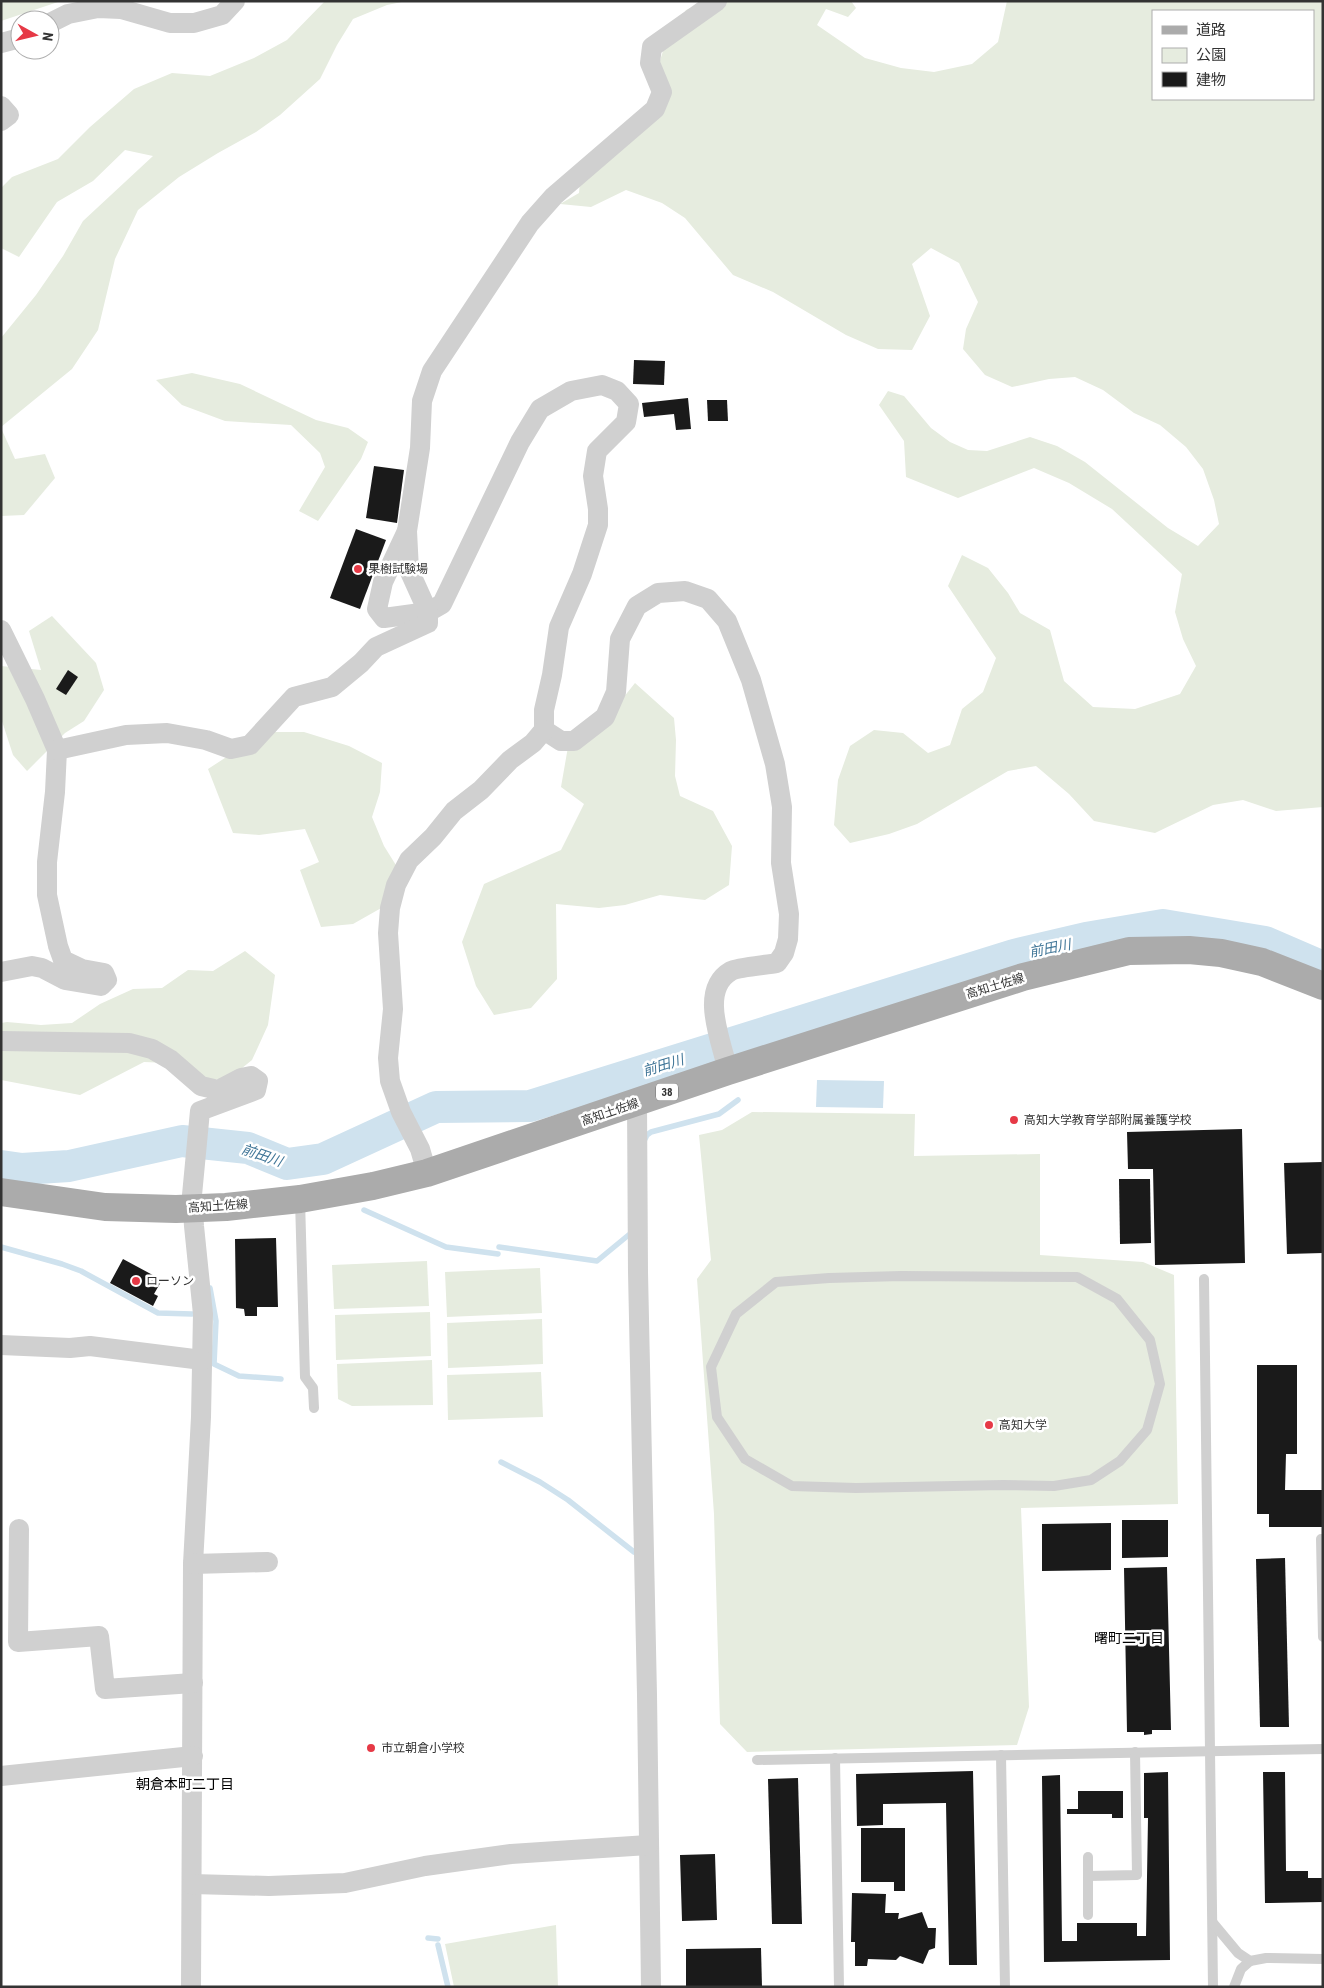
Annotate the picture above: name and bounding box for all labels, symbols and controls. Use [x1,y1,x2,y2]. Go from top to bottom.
north arrow [10,10,60,60]
legend [1152,10,1314,100]
text: 道路 [1196,21,1226,39]
text: N [39,31,56,42]
text: 公園 [1196,46,1226,64]
text: 建物 [1196,71,1226,89]
place label: 果樹試験場 [368,562,428,576]
marker: 果樹試験場 [352,563,364,575]
water label: 前田川 [1028,936,1074,960]
street label: 高知土佐線 [964,971,1026,1001]
water label: 前田川 [641,1051,687,1079]
road number: 38 [656,1084,678,1100]
street label: 高知土佐線 [579,1096,641,1128]
place label: 高知大学教育学部附属養護学校 [1024,1113,1192,1127]
marker: 高知大学教育学部附属養護学校 [1008,1114,1020,1126]
water label: 前田川 [240,1141,286,1170]
street label: 高知土佐線 [188,1197,248,1215]
place label: ローソン [146,1274,194,1288]
marker: ローソン [130,1275,142,1287]
place label: 高知大学 [999,1418,1047,1432]
marker: 高知大学 [983,1419,995,1431]
district label: 曙町二丁目 [1094,1630,1164,1646]
place label: 市立朝倉小学校 [381,1741,465,1755]
marker: 市立朝倉小学校 [365,1742,377,1754]
district label: 朝倉本町二丁目 [136,1776,234,1792]

